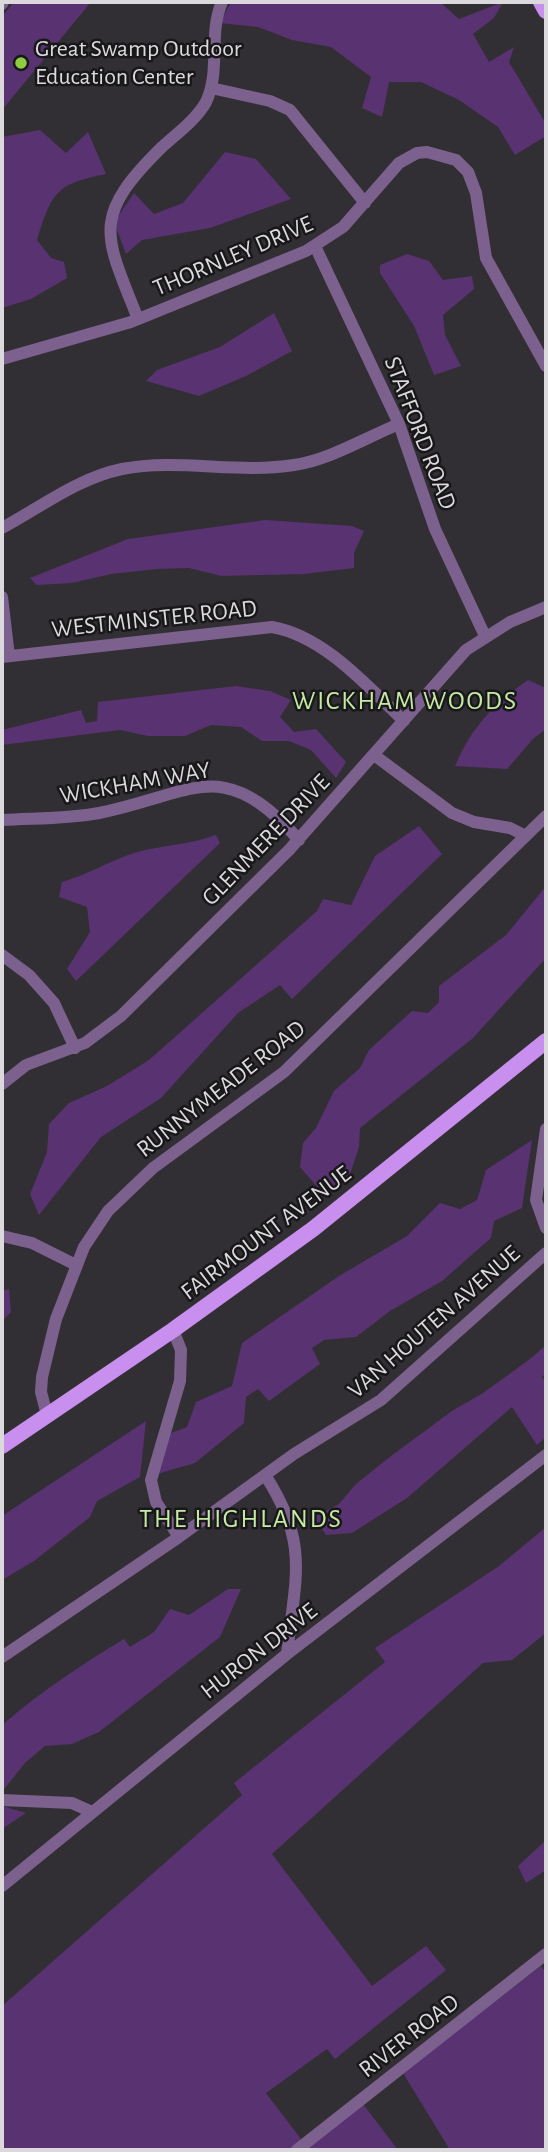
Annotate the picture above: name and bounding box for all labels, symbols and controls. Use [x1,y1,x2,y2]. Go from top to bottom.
place label: Great Swamp Outdoor Education Center [35,35,242,91]
marker: Great Swamp Outdoor Education Center [13,55,29,71]
street label: THORNLEY DRIVE [149,209,317,303]
street label: STAFFORD ROAD [378,352,462,514]
street label: WESTMINSTER ROAD [50,594,258,644]
district label: WICKHAM WOODS [294,685,516,717]
street label: WICKHAM WAY [57,756,213,810]
street label: GLENMERE DRIVE [196,768,336,912]
street label: RUNNYMEADE ROAD [131,1014,311,1164]
street label: FAIRMOUNT AVENUE [175,1160,357,1306]
street label: VAN HOUTEN AVENUE [342,1239,526,1405]
district label: THE HIGHLANDS [141,1503,341,1535]
street label: HURON DRIVE [195,1597,323,1705]
street label: RIVER ROAD [353,1988,465,2084]

